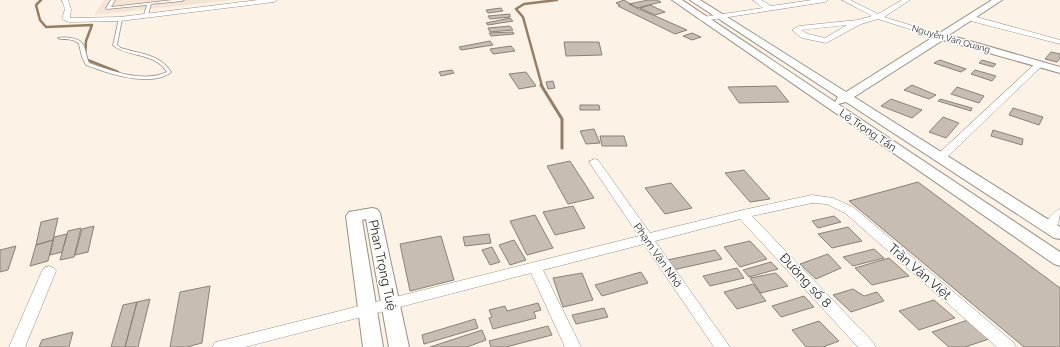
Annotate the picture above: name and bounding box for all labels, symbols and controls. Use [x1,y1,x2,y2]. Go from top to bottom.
street label: Nguyễn Văn Quang [911,23,991,55]
street label: Lê Trọng Tấn [837,107,899,154]
street label: Phan Trọng Tuệ [366,218,400,312]
street label: Phạm Văn Nhờ [631,221,685,290]
street label: Trần Văn Việt [885,240,955,303]
street label: Đường số 8 [777,250,835,311]

